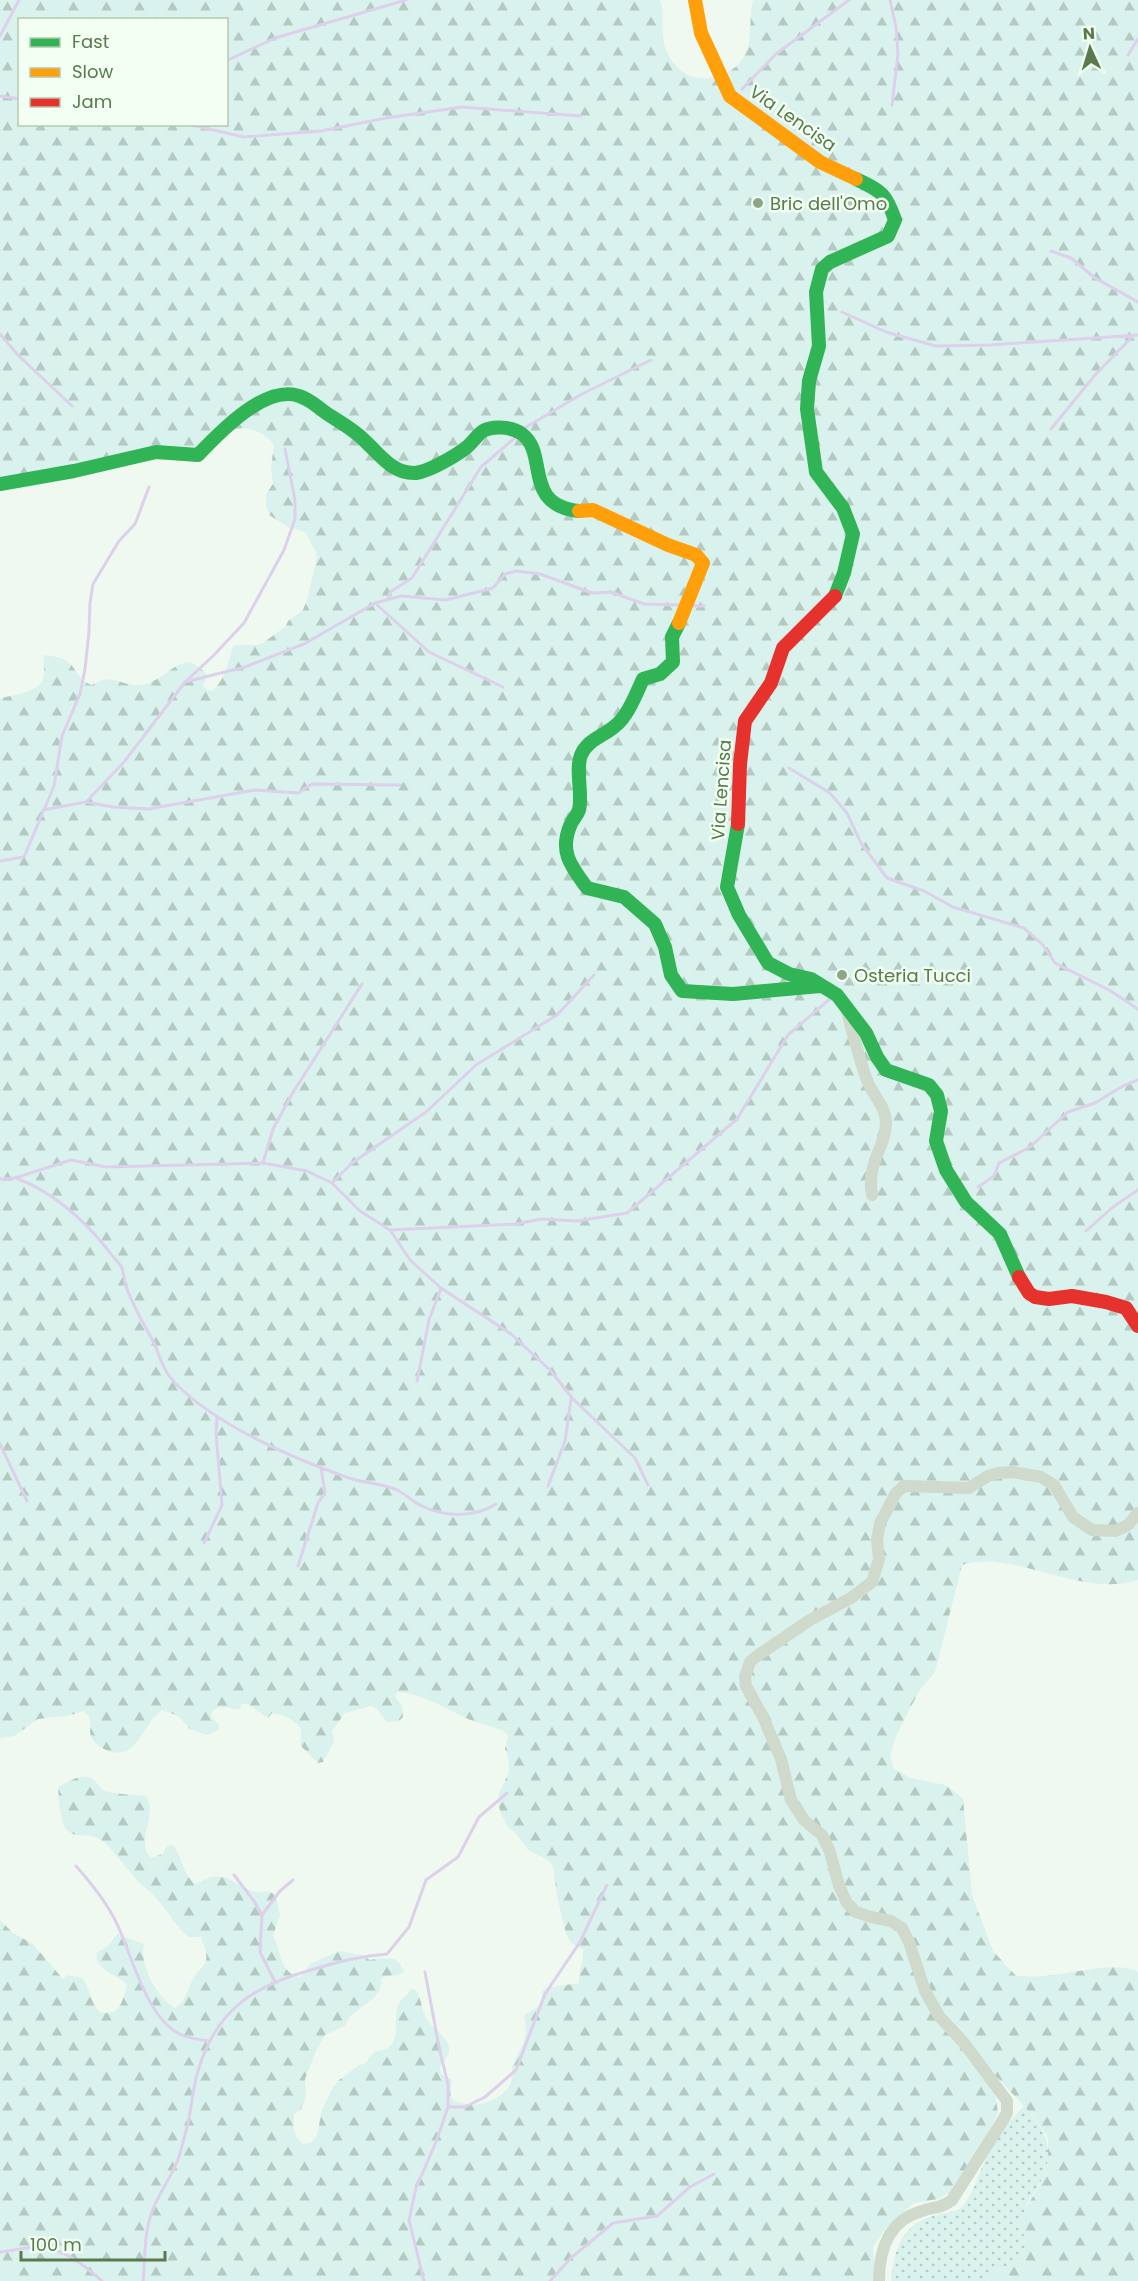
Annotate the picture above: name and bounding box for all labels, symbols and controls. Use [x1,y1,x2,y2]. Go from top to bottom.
legend [18,18,228,126]
north arrow [1060,18,1120,78]
text: N [1082,22,1096,45]
text: Fast [72,29,109,54]
text: Slow [72,59,114,84]
street label: Via Lencisa [744,79,842,157]
text: Jam [72,89,112,114]
place label: Bric dell'Omo [770,191,887,216]
marker: Bric dell'Omo [751,196,765,210]
street label: Via Lencisa [705,739,737,841]
place label: Osteria Tucci [854,963,971,988]
marker: Osteria Tucci [835,968,849,982]
scale bar [21,2224,165,2262]
text: 100 m [30,2232,82,2257]

